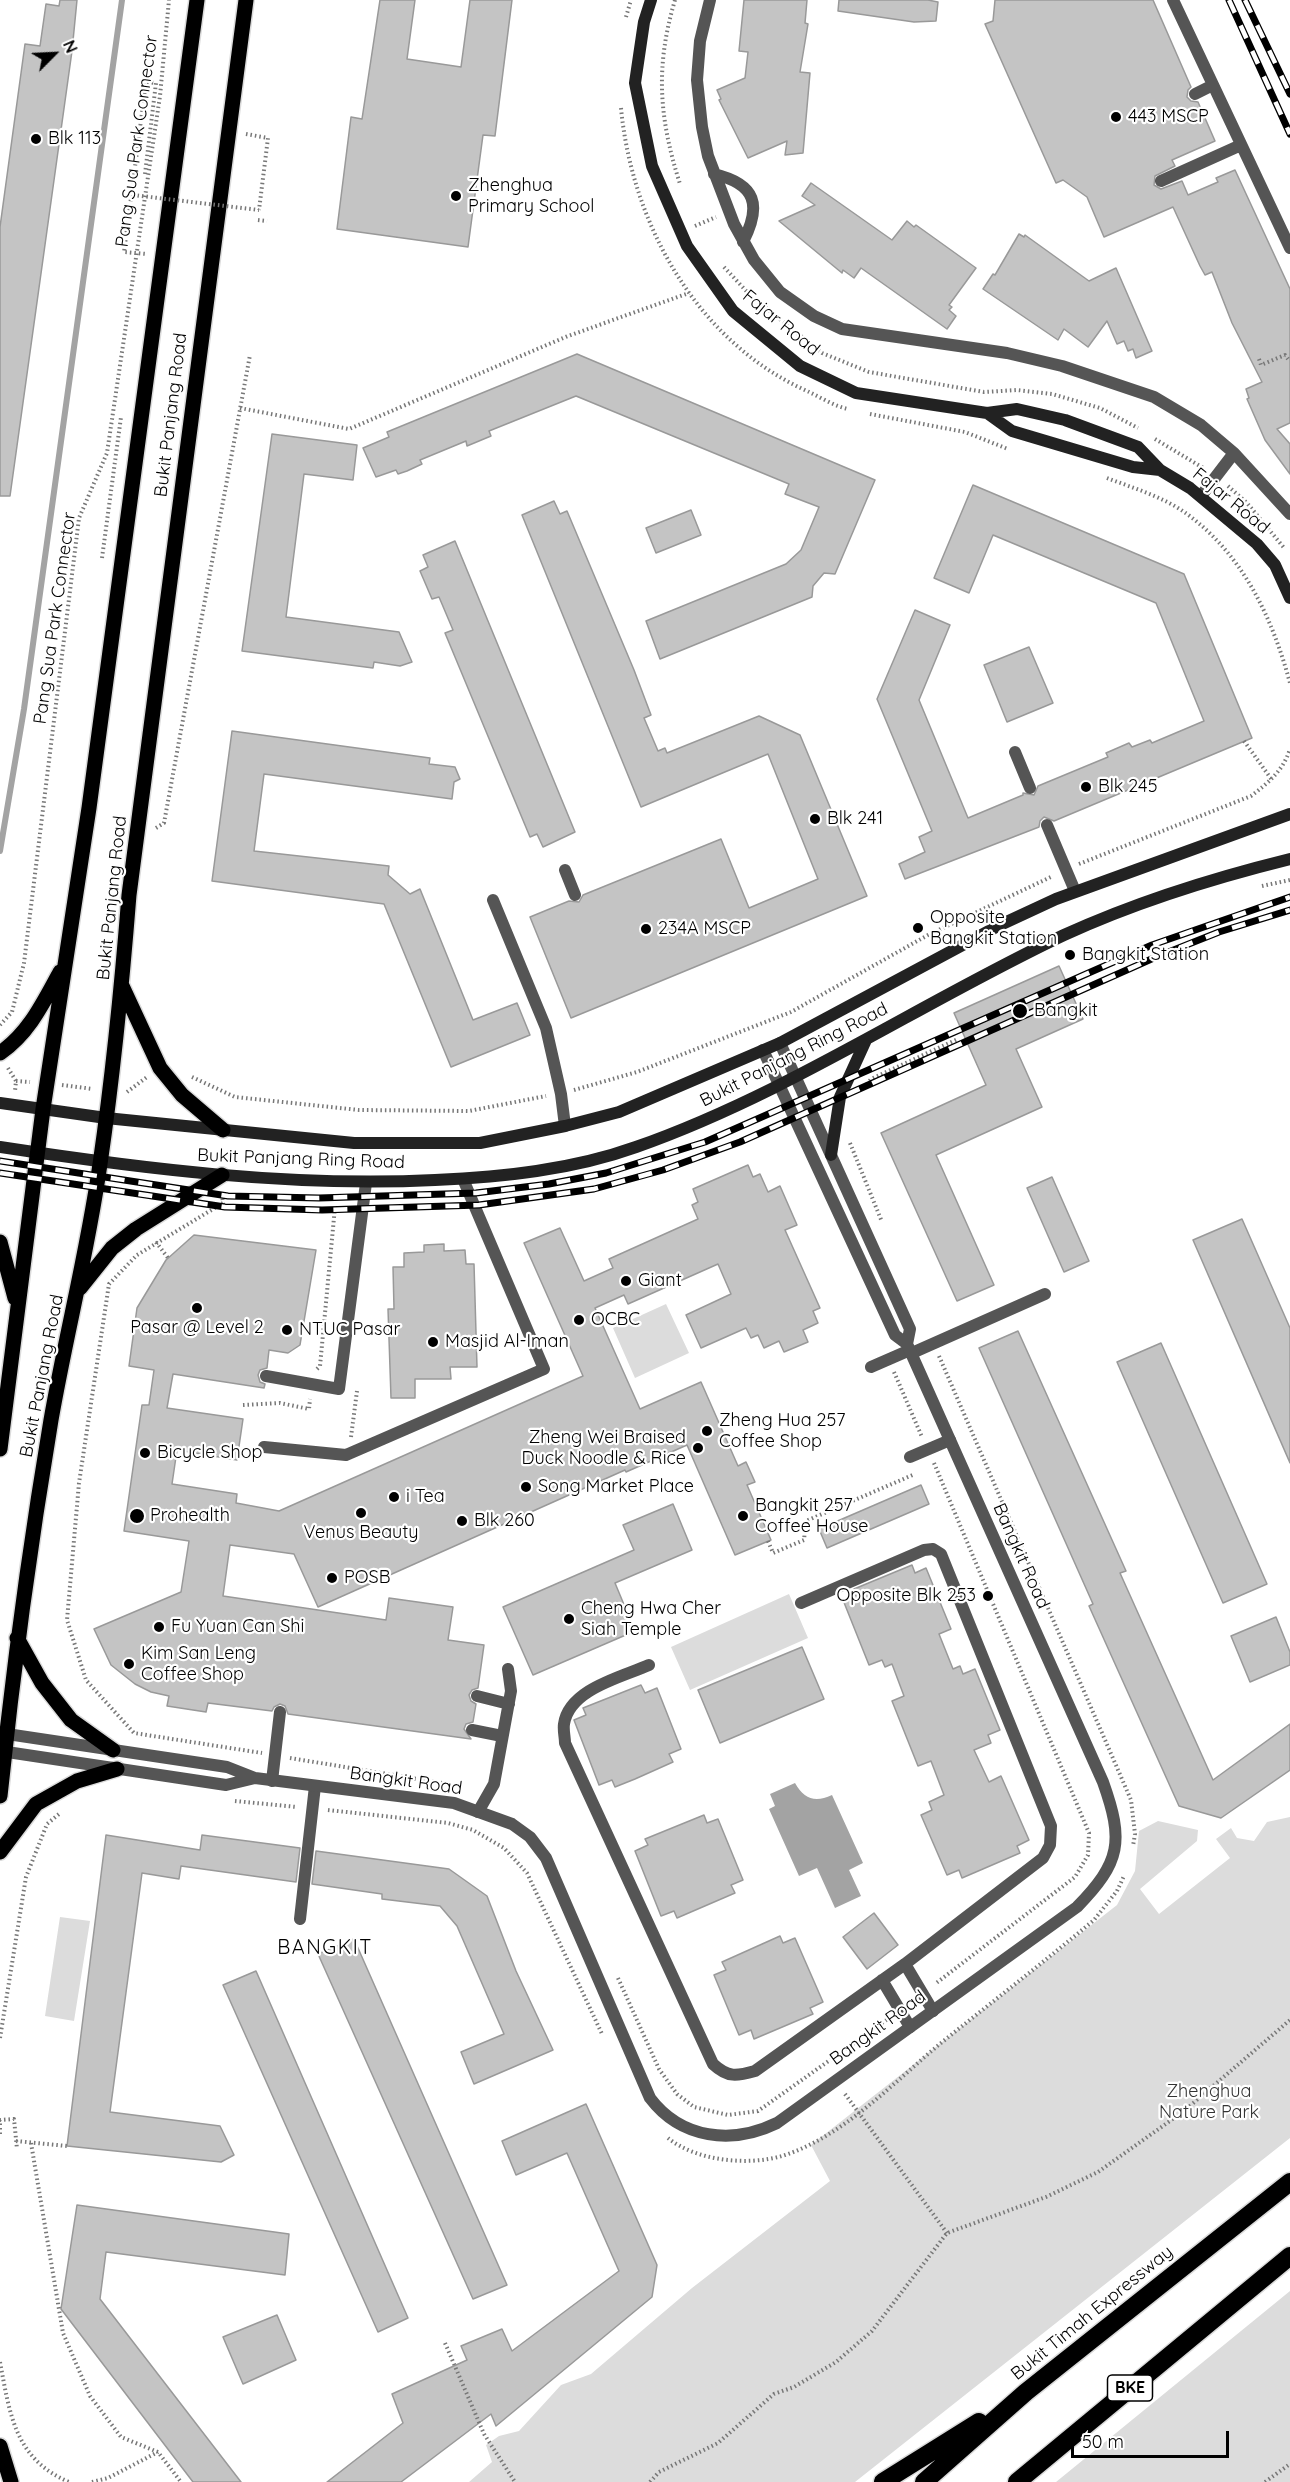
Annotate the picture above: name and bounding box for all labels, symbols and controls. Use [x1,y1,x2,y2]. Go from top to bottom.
north arrow [24,24,84,84]
street label: Pang Sua Park Connector [111,34,163,248]
text: N [59,37,82,56]
place label: 443 MSCP [1128,106,1209,128]
marker: 443 MSCP [1109,110,1123,124]
place label: Blk 113 [48,128,101,150]
marker: Blk 113 [29,132,43,146]
place label: Zhenghua Primary School [468,175,594,218]
marker: Zhenghua Primary School [449,189,463,203]
street label: Fajar Road [738,285,824,361]
street label: Bukit Panjang Road [150,332,192,498]
street label: Fajar Road [1188,463,1274,539]
street label: Pang Sua Park Connector [29,511,81,725]
place label: Blk 245 [1098,776,1157,798]
marker: Blk 245 [1079,780,1093,794]
place label: Blk 241 [827,808,883,830]
marker: Blk 241 [808,812,822,826]
street label: Bukit Panjang Road [93,815,131,981]
place label: Opposite Bangkit Station [930,907,1057,950]
place label: 234A MSCP [658,918,751,940]
marker: Opposite Bangkit Station [911,921,925,935]
marker: 234A MSCP [639,922,653,936]
place label: Bangkit Station [1082,944,1209,966]
marker: Bangkit Station [1063,948,1077,962]
street label: Bukit Panjang Ring Road [697,998,891,1112]
place label: Bangkit [1034,1000,1098,1022]
marker: Bangkit [1011,1002,1029,1020]
street label: Bukit Panjang Ring Road [197,1145,405,1173]
place label: Giant [638,1270,682,1292]
marker: Giant [619,1274,633,1288]
street label: Bukit Panjang Road [16,1293,68,1459]
marker: Pasar @ Level 2 [190,1301,204,1315]
place label: OCBC [591,1309,640,1331]
marker: OCBC [572,1313,586,1327]
place label: Pasar @ Level 2 [130,1317,264,1339]
place label: NTUC Pasar [299,1319,400,1341]
marker: NTUC Pasar [280,1323,294,1337]
place label: Masjid Al-Iman [445,1331,569,1353]
marker: Masjid Al-Iman [426,1335,440,1349]
place label: Zheng Hua 257 Coffee Shop [719,1410,846,1452]
marker: Zheng Hua 257 Coffee Shop [700,1424,714,1438]
place label: Zheng Wei Braised Duck Noodle & Rice [522,1427,686,1470]
marker: Zheng Wei Braised Duck Noodle & Rice [691,1441,705,1455]
place label: Bicycle Shop [157,1442,263,1464]
marker: Bicycle Shop [138,1446,152,1460]
place label: Song Market Place [538,1476,694,1498]
marker: Song Market Place [519,1480,533,1494]
place label: i Tea [406,1486,445,1508]
marker: i Tea [387,1490,401,1504]
place label: Bangkit 257 Coffee House [755,1495,869,1538]
street label: Bangkit Road [988,1500,1054,1612]
place label: Prohealth [150,1505,230,1527]
marker: Venus Beauty [354,1506,368,1520]
marker: Prohealth [128,1507,146,1525]
marker: Bangkit 257 Coffee House [736,1509,750,1523]
place label: Blk 260 [474,1510,535,1532]
marker: Blk 260 [455,1514,469,1528]
place label: Venus Beauty [304,1522,418,1544]
place label: POSB [344,1567,390,1589]
marker: POSB [325,1571,339,1585]
place label: Opposite Blk 253 [837,1585,976,1607]
marker: Opposite Blk 253 [981,1589,995,1603]
place label: Cheng Hwa Cher Siah Temple [581,1598,721,1640]
marker: Cheng Hwa Cher Siah Temple [562,1612,576,1626]
place label: Fu Yuan Can Shi [171,1616,304,1638]
marker: Fu Yuan Can Shi [152,1620,166,1634]
place label: Kim San Leng Coffee Shop [141,1643,256,1686]
marker: Kim San Leng Coffee Shop [122,1657,136,1671]
street label: Bangkit Road [348,1762,464,1800]
district label: BANGKIT [277,1936,373,1960]
street label: Bangkit Road [826,1986,930,2070]
park label: Zhenghua Nature Park [1159,2081,1259,2124]
street label: Bukit Timah Expressway [1007,2241,1177,2385]
road number: BKE [1108,2375,1152,2401]
scale bar [1074,2419,1232,2457]
text: 50 m [1082,2430,1124,2453]

